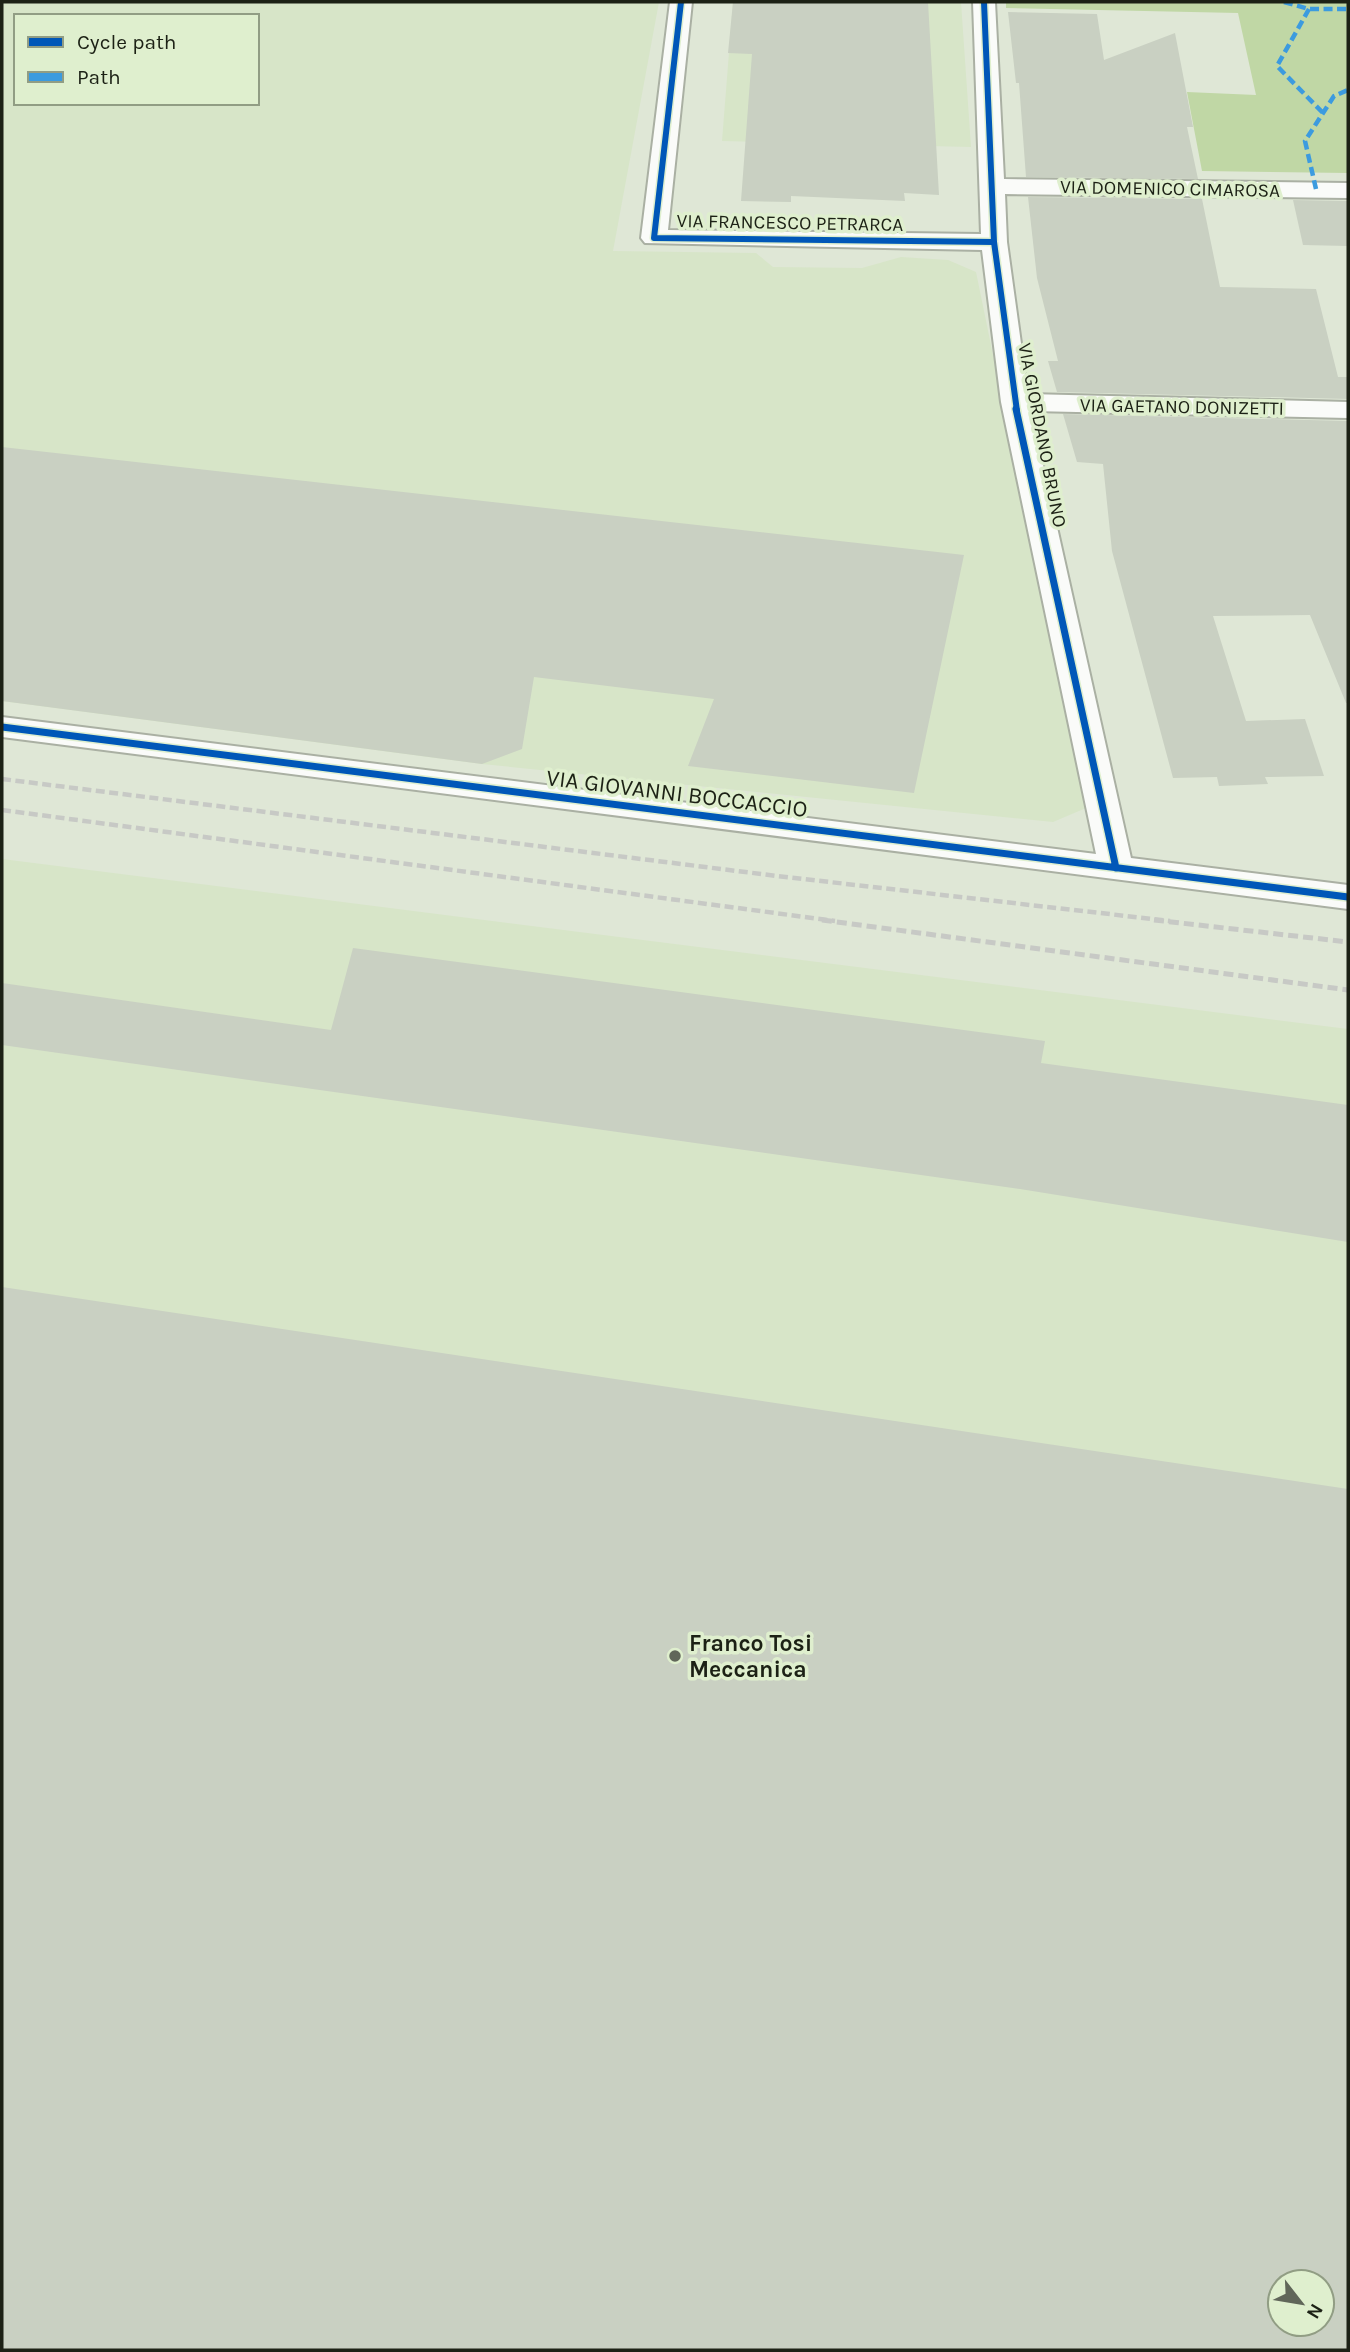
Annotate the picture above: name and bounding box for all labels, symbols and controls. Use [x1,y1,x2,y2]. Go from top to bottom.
legend [14,14,259,105]
text: Cycle path [77,30,177,54]
text: Path [77,65,121,89]
street label: VIA DOMENICO CIMAROSA [1060,176,1280,202]
street label: VIA FRANCESCO PETRARCA [676,210,904,236]
street label: VIA GIORDANO BRUNO [1013,341,1071,529]
street label: VIA GAETANO DONIZETTI [1080,394,1284,420]
street label: VIA GIOVANNI BOCCACCIO [545,764,809,823]
place label: Franco Tosi Meccanica [689,1630,812,1683]
marker: Franco Tosi Meccanica [667,1648,683,1664]
north arrow [1266,2268,1336,2338]
text: N [1302,2300,1328,2323]

